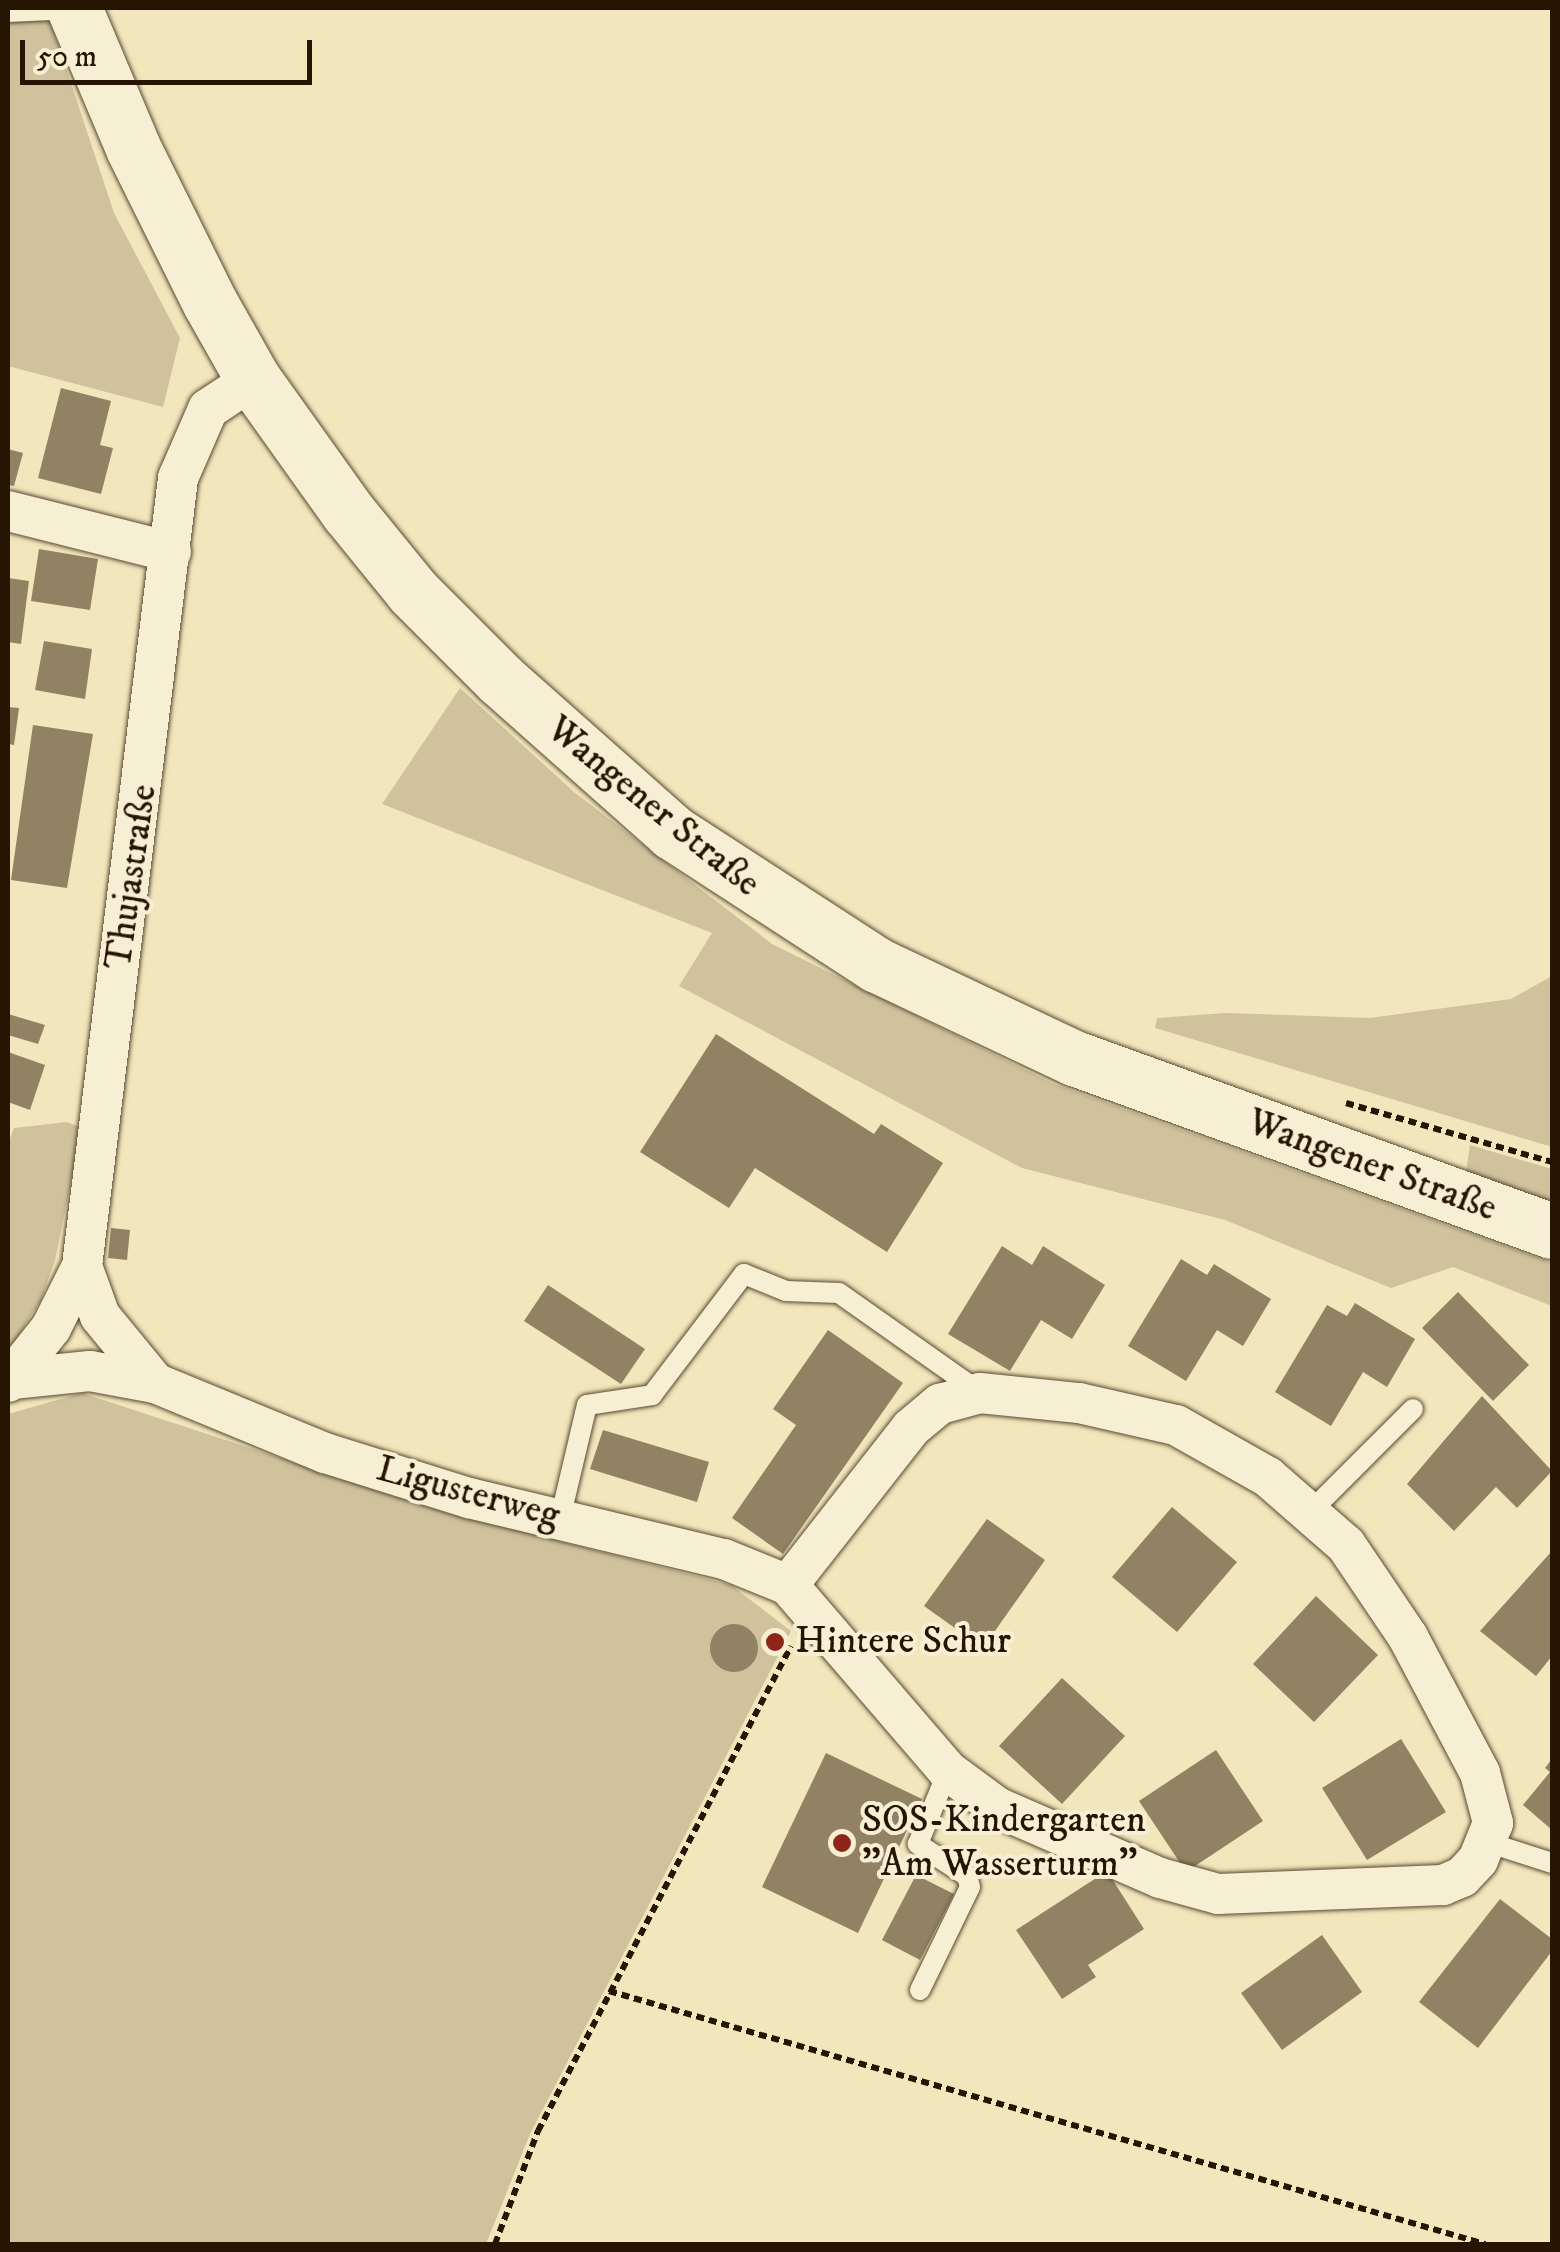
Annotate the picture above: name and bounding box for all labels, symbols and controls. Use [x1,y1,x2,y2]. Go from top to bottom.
scale bar [25,20,318,82]
text: 50 m [37,39,97,76]
street label: Wangener Straße [537,707,769,907]
street label: Thujastraße [96,782,168,972]
street label: Wangener Straße [1241,1100,1503,1232]
street label: Ligusterweg [371,1447,565,1539]
place label: Hintere Schur [795,1619,1011,1665]
marker: Hintere Schur [764,1631,786,1653]
place label: SOS-Kindergarten "Am Wasserturm" [862,1798,1146,1888]
marker: SOS-Kindergarten "Am Wasserturm" [831,1832,853,1854]

